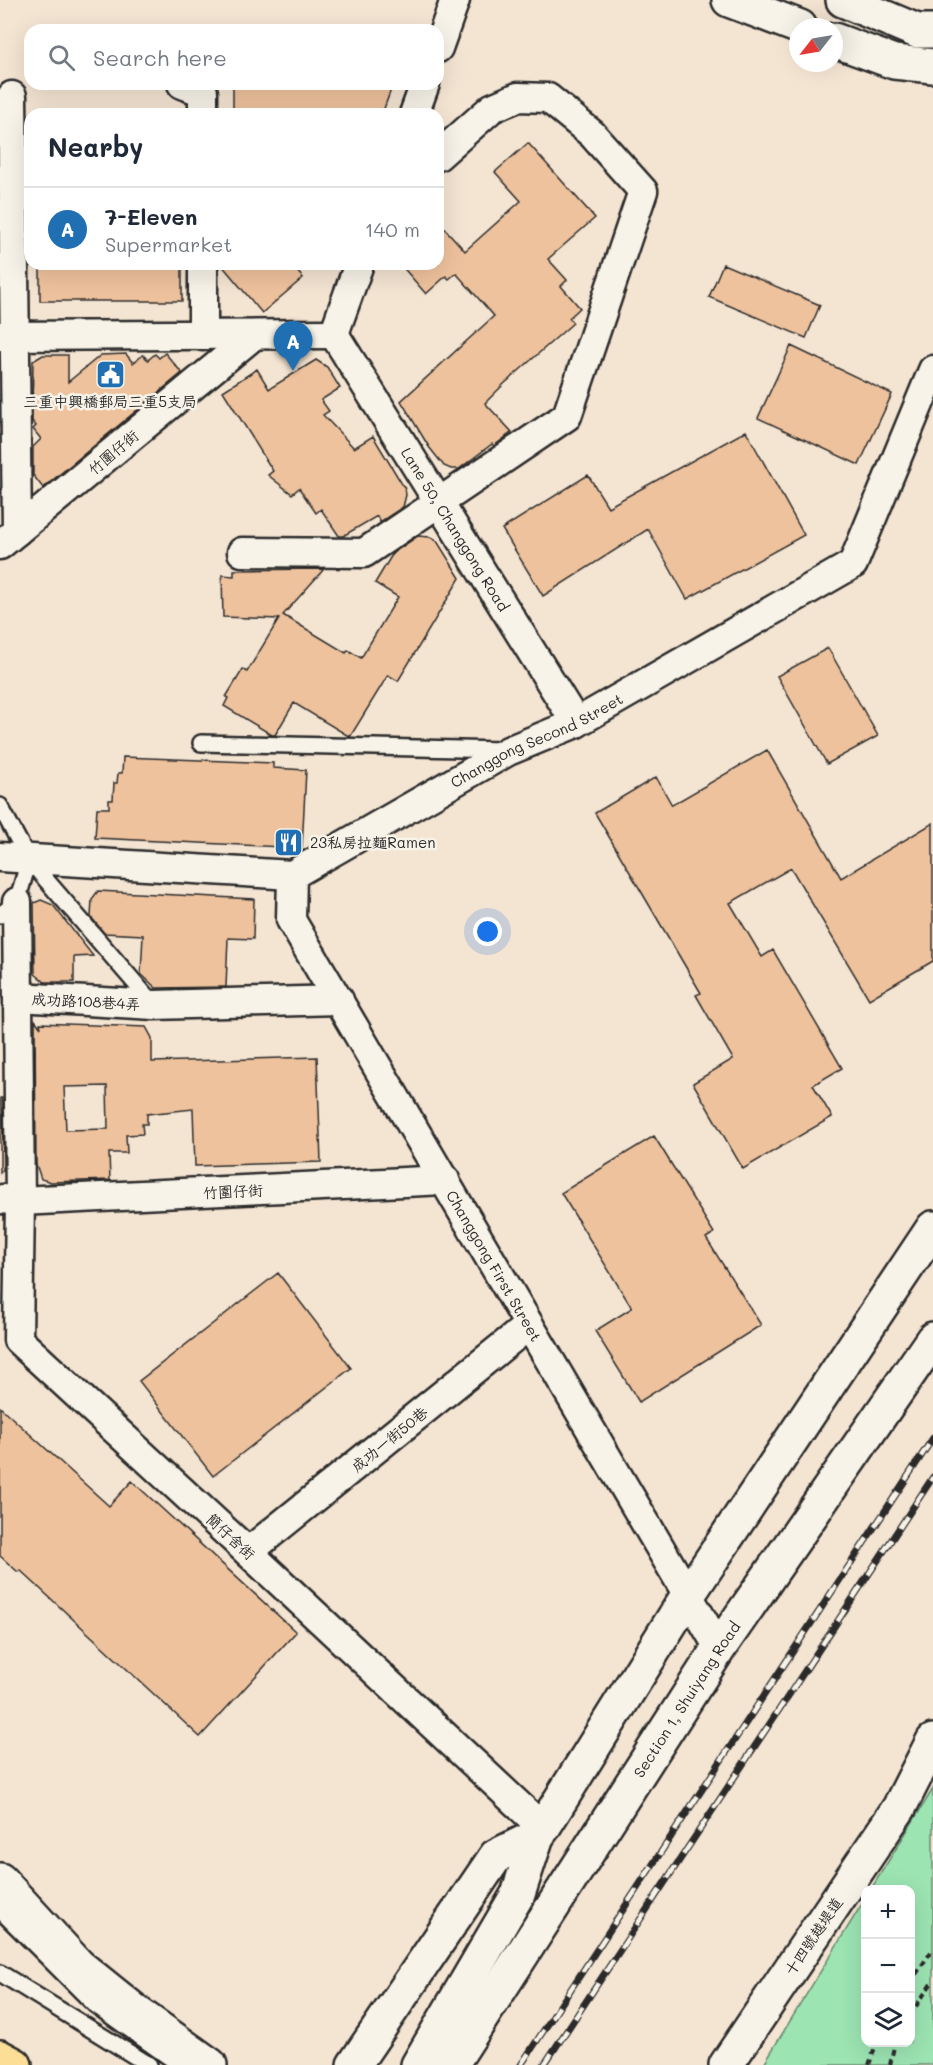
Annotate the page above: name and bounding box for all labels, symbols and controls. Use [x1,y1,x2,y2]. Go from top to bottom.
north arrow [789,18,843,72]
search box [24,24,444,90]
icon: search [45,41,78,74]
text: Search here [93,43,227,72]
text: Nearby [48,130,143,164]
text: 7-Eleven [105,202,197,231]
text: A [61,216,74,242]
text: 140 m [365,216,420,242]
text: Supermarket [105,231,232,257]
pin: A [274,322,312,371]
public building icon: 三重中興橋郵局三重5支局 [94,358,126,390]
place label: 三重中興橋郵局三重5支局 [23,391,197,411]
street label: 竹圍仔街 [84,425,142,479]
street label: Lane 50, Changgong Road [397,444,514,615]
street label: Changgong Second Street [447,688,626,792]
restaurant icon: 23私房拉麵Ramen [273,826,305,858]
place label: 23私房拉麵Ramen [310,832,436,852]
your location [473,917,502,946]
street label: 成功路108巷4弄 [31,988,141,1014]
street label: 竹圍仔街 [203,1179,263,1203]
street label: Changgong First Street [442,1186,546,1345]
street label: 成功一街50巷 [347,1402,431,1476]
street label: 簡仔舍街 [202,1508,260,1564]
street label: Section 1, Shuiyang Road [629,1617,744,1781]
map controls [861,1885,915,2047]
button: + [861,1885,915,1939]
street label: 十四號越堤道 [780,1893,846,1979]
button: − [861,1939,915,1993]
button: layers [861,1993,915,2047]

